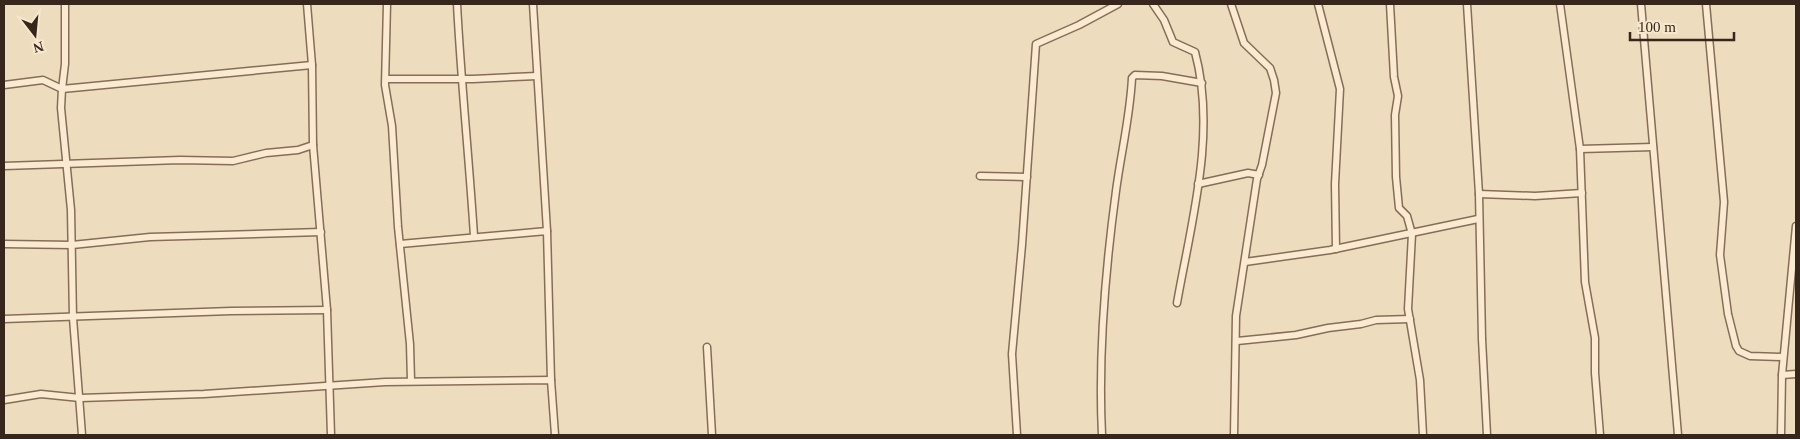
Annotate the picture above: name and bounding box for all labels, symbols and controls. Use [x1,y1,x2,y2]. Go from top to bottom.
north arrow [10,10,60,60]
scale bar [1630,10,1734,42]
text: 100 m [1638,19,1676,35]
text: N [32,38,45,56]

